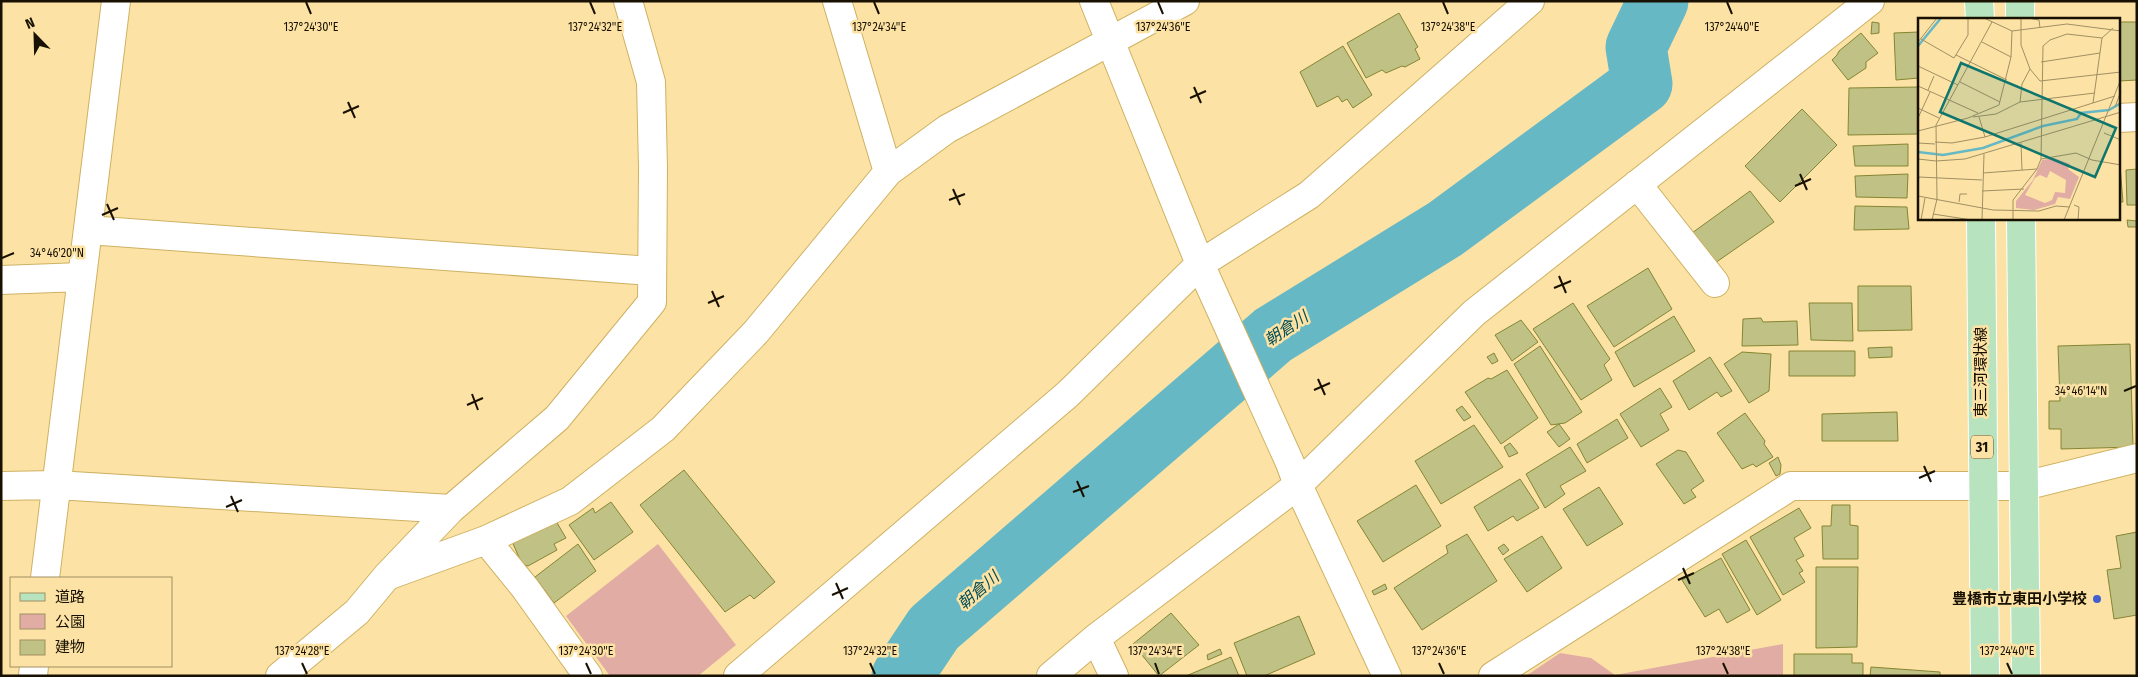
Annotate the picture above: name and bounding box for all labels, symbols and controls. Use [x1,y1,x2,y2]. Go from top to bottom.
north arrow [10,10,60,60]
text: N [23,14,37,33]
inset map [1918,18,2120,220]
text: 137°24'30"E [283,20,339,34]
text: 137°24'32"E [568,20,622,34]
text: 137°24'34"E [852,20,906,34]
text: 137°24'36"E [1136,20,1191,34]
text: 137°24'38"E [1421,20,1476,34]
text: 137°24'40"E [1705,20,1760,34]
text: 34°46'20"N [30,246,84,260]
water label: 朝倉川 [1261,306,1313,350]
street label: 東三河環状線 [1972,327,1990,417]
text: 34°46'14"N [2055,384,2107,398]
road number: 31 [1971,436,1993,458]
water label: 朝倉川 [954,566,1004,613]
legend [10,577,172,667]
text: 道路 [55,588,85,606]
place label: 豊橋市立東田小学校 [1952,590,2087,608]
marker: 豊橋市立東田小学校 [2091,593,2103,605]
text: 公園 [55,613,85,631]
text: 建物 [55,638,85,656]
text: 137°24'28"E [275,644,330,658]
text: 137°24'30"E [558,644,614,658]
text: 137°24'32"E [843,644,897,658]
text: 137°24'34"E [1128,644,1182,658]
text: 137°24'36"E [1412,644,1467,658]
text: 137°24'38"E [1696,644,1751,658]
text: 137°24'40"E [1980,644,2035,658]

